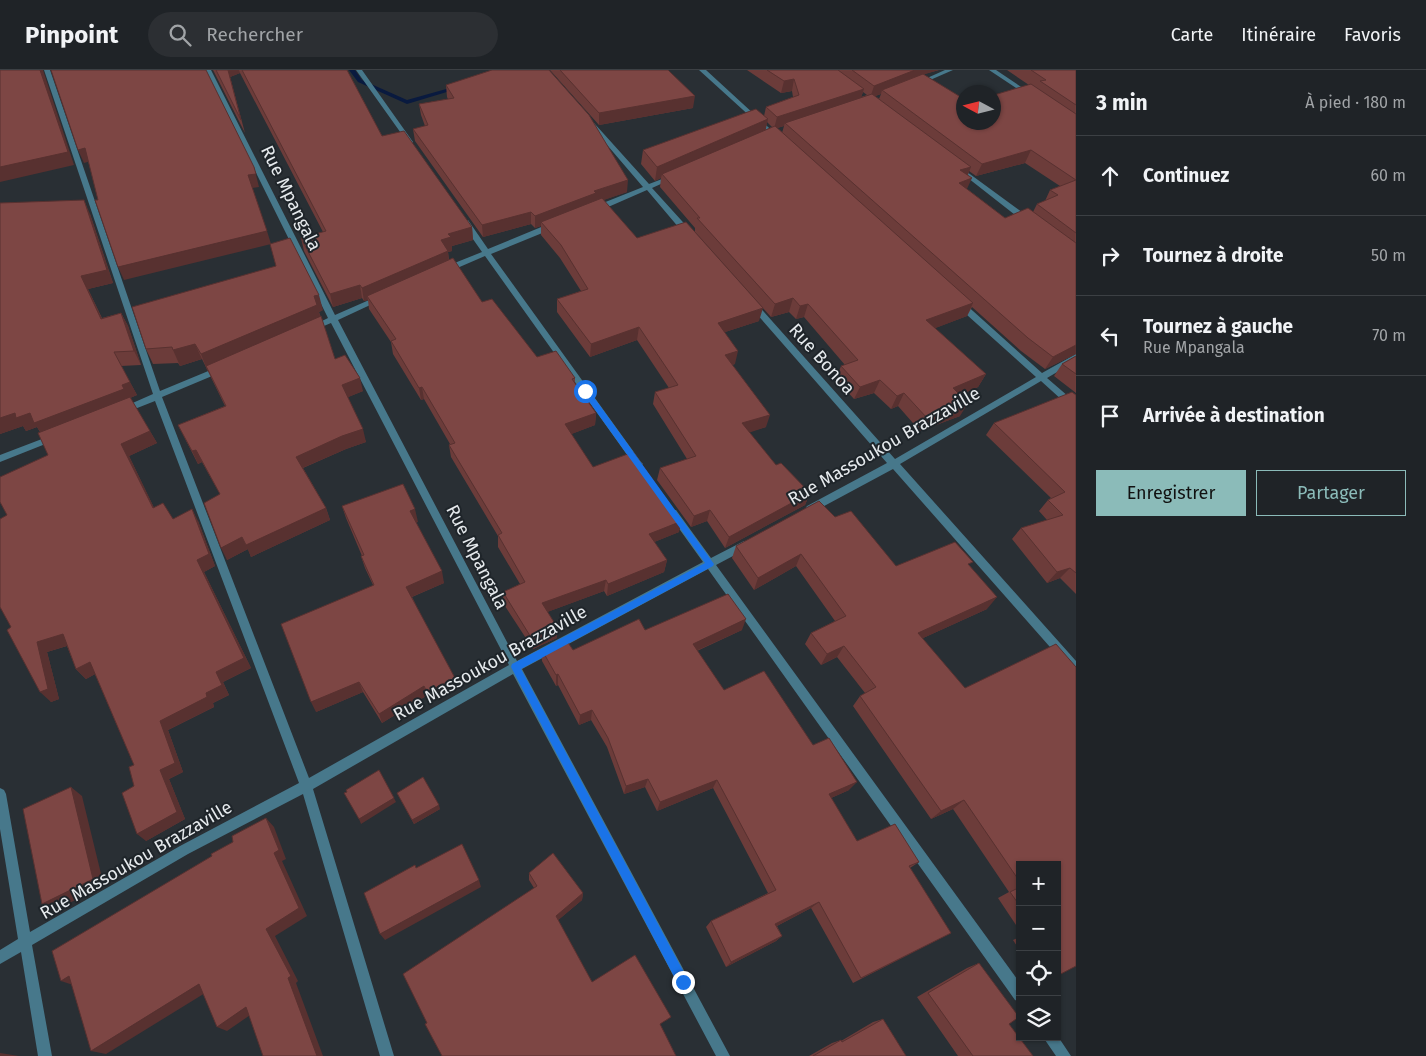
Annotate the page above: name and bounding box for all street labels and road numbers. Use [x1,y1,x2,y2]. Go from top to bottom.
street label: Rue Mpangala [256,142,326,254]
street label: Rue Bonoa [784,319,860,399]
street label: Rue Massoukou Brazzaville [784,382,984,510]
street label: Rue Mpangala [441,501,513,613]
street label: Rue Massoukou Brazzaville [389,600,591,726]
street label: Rue Massoukou Brazzaville [36,796,236,924]

